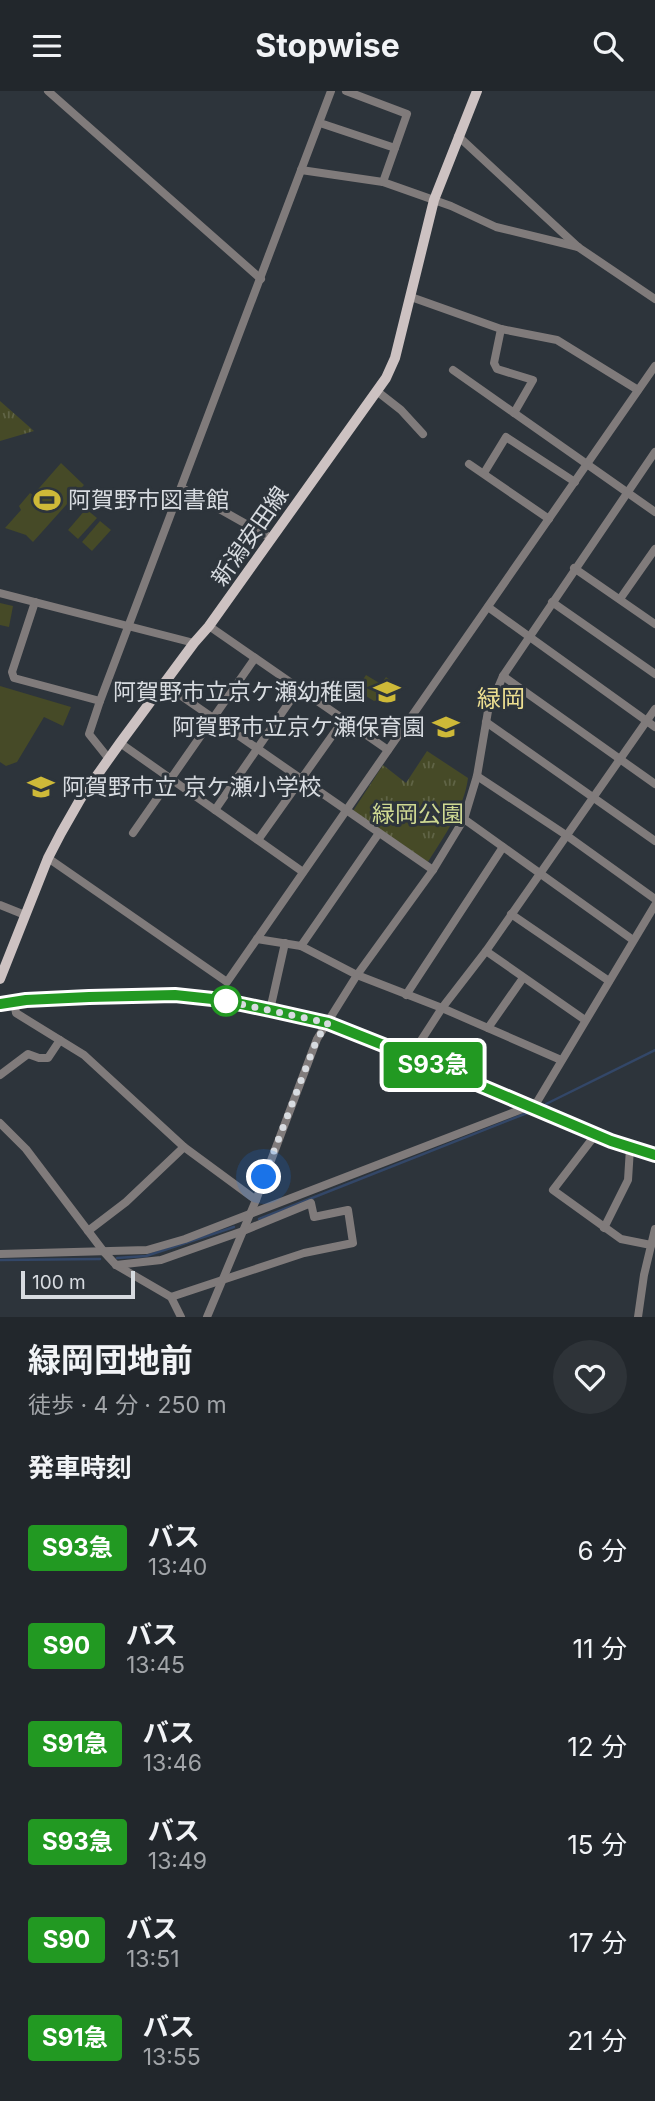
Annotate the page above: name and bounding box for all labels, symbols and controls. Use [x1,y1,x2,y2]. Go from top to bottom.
text: Stopwise [255,26,400,65]
icon: menu [28,27,66,65]
icon: search [589,27,627,65]
street label: 新潟安田線 [206,481,294,591]
sports icon: 阿賀野市図書館 [32,485,62,515]
place label: 阿賀野市図書館 [68,486,229,514]
school or university icon: 阿賀野市立京ケ瀬幼稚園 [372,677,402,707]
place label: 阿賀野市立京ケ瀬幼稚園 [113,678,366,706]
district label: 緑岡 [477,684,525,713]
school or university icon: 阿賀野市立京ケ瀬保育園 [431,712,461,742]
place label: 阿賀野市立京ケ瀬保育園 [172,713,425,741]
school or university icon: 阿賀野市立 京ケ瀬小学校 [26,772,56,802]
place label: 阿賀野市立 京ケ瀬小学校 [62,773,321,801]
park label: 緑岡公園 [372,800,464,828]
unlabelled marker [211,986,241,1016]
line badge: S93急 [384,1042,482,1088]
text: S93急 [398,1050,468,1079]
your location [246,1159,281,1194]
scale bar [21,1268,135,1300]
text: 100 m [32,1271,86,1294]
text: 緑岡団地前 [28,1340,193,1380]
button: heart [553,1340,627,1414]
text: 徒歩 · 4 分 · 250 m [28,1391,227,1419]
text: 発車時刻 [28,1452,132,1483]
text: バス [148,1521,200,1552]
text: S93急 [42,1533,113,1562]
text: 6 分 [578,1535,627,1566]
text: 13:40 [148,1553,207,1581]
text: バス [126,1619,178,1650]
text: S90 [43,1631,90,1660]
text: 11 分 [573,1633,627,1664]
text: 13:45 [126,1651,185,1679]
text: バス [143,1717,195,1748]
text: S91急 [42,1729,108,1758]
text: 12 分 [567,1731,627,1762]
text: 13:46 [143,1749,202,1777]
text: バス [148,1815,200,1846]
text: S93急 [42,1827,113,1856]
text: 15 分 [567,1829,627,1860]
text: 13:49 [148,1847,207,1875]
text: バス [126,1913,178,1944]
text: S90 [43,1925,90,1954]
text: 17 分 [568,1927,627,1958]
text: 13:51 [126,1945,180,1973]
text: バス [143,2011,195,2042]
text: S91急 [42,2023,108,2052]
text: 21 分 [567,2025,627,2056]
text: 13:55 [143,2043,201,2071]

